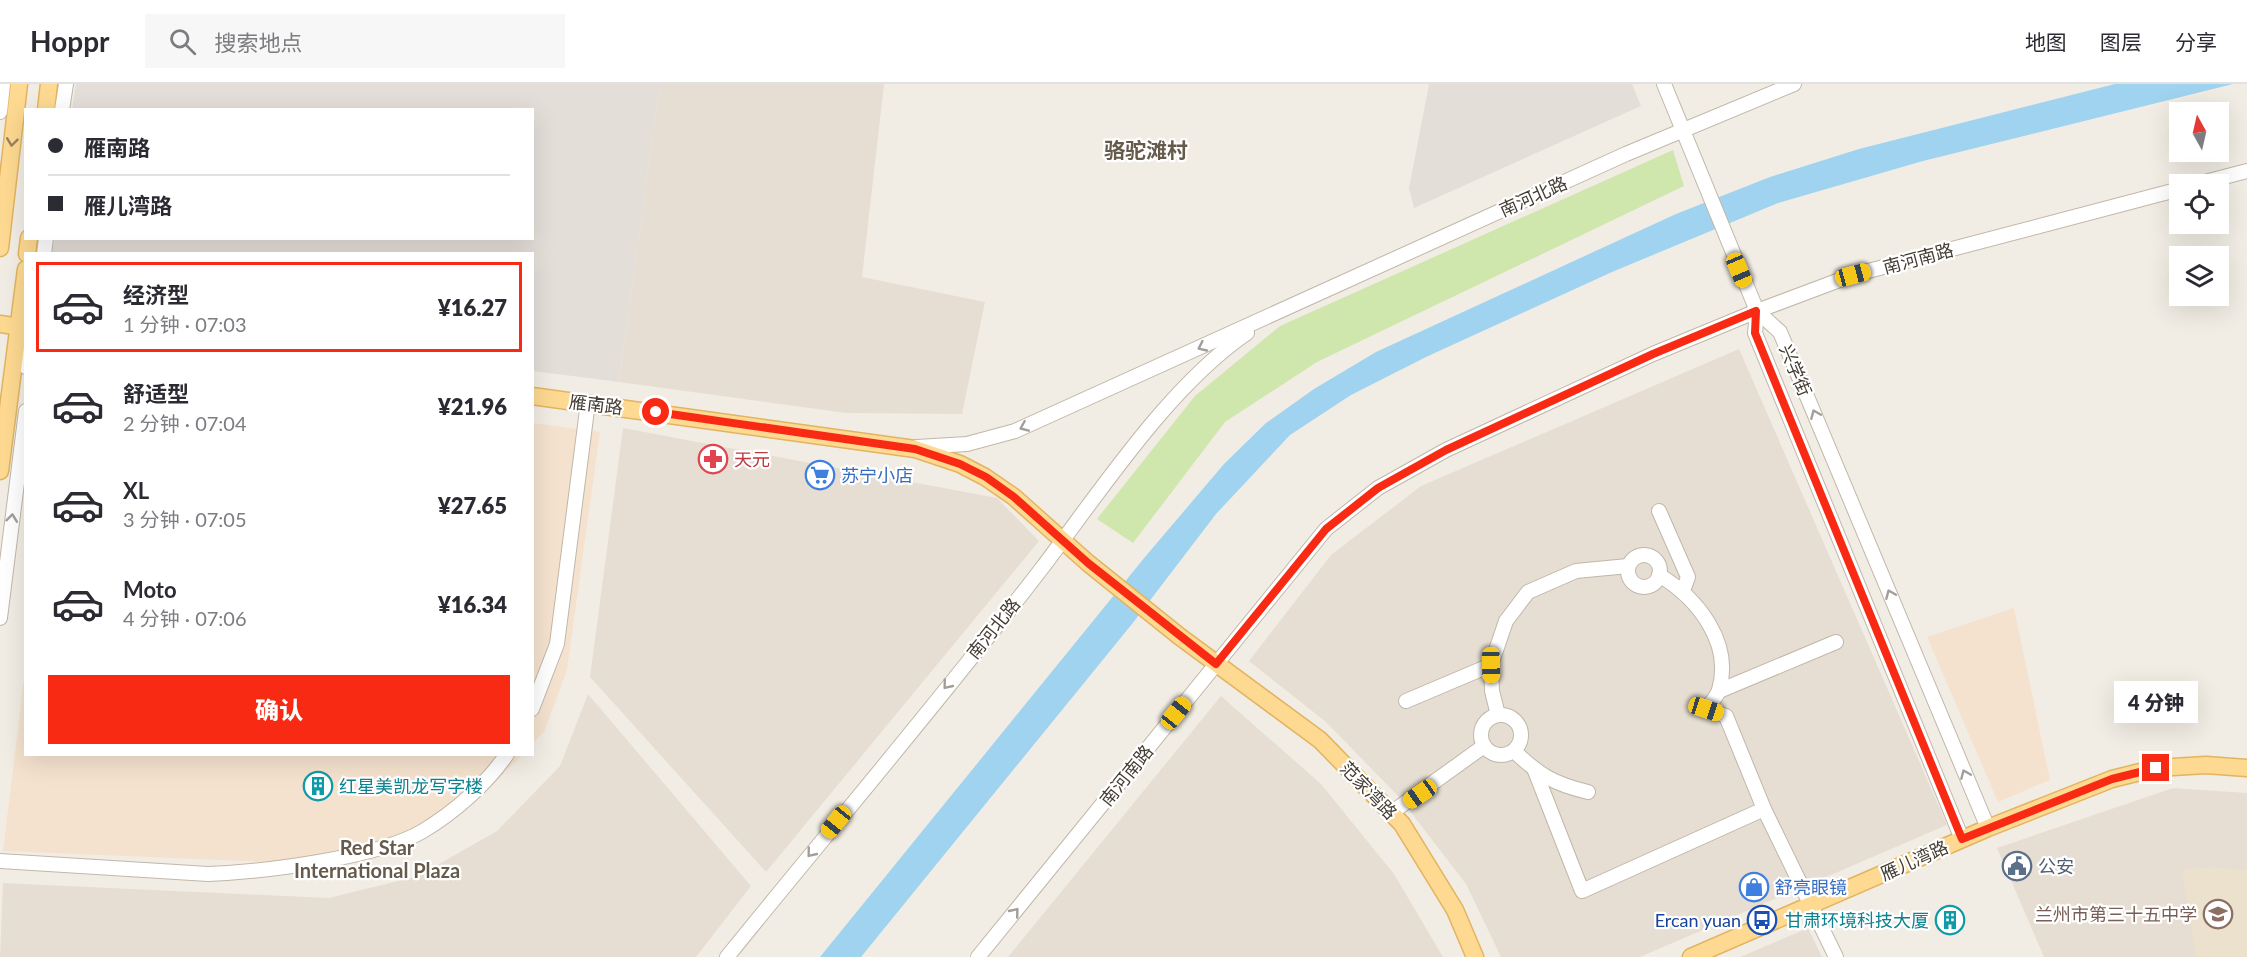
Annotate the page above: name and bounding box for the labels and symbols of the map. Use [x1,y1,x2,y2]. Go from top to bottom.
north arrow [2169,102,2229,162]
district label: 骆驼滩村 [1104,137,1188,162]
one-way arrow [7,138,19,147]
street label: 南河北路 [1496,171,1570,221]
street label: 南河南路 [1880,238,1956,278]
car [1724,250,1754,290]
car [1833,262,1873,288]
one-way arrow [1198,340,1209,352]
street label: 兴学街 [1775,341,1817,399]
street label: 雁南路 [568,390,624,418]
route start [642,398,669,425]
one-way arrow [1810,409,1822,420]
one-way arrow [1020,420,1031,432]
pharmacy icon: 天元 [697,443,729,475]
place label: 天元 [734,448,770,470]
supermarket icon: 苏宁小店 [804,459,836,491]
place label: 苏宁小店 [841,464,913,486]
one-way arrow [6,514,18,523]
one-way arrow [1885,589,1897,600]
street label: 南河北路 [962,593,1024,663]
car [1482,647,1500,683]
one-way arrow [944,678,955,689]
callout: 4 分钟 [2114,681,2198,723]
car [1158,693,1194,733]
car [1686,695,1726,723]
street label: 南河南路 [1095,740,1157,810]
route end [2142,754,2169,781]
street label: 范家湾路 [1336,756,1402,824]
one-way arrow [1960,769,1972,780]
building icon: 红星美凯龙写字楼 [302,770,334,802]
place label: 红星美凯龙写字楼 [339,775,483,797]
car [1400,776,1440,812]
car [818,802,854,842]
district label: Red Star International Plaza [294,835,460,882]
street label: 雁儿湾路 [1877,835,1951,885]
one-way arrow [808,846,819,857]
public building icon: 公安 [2001,850,2033,882]
place label: 公安 [2038,855,2074,877]
shop icon: 舒亮眼镜 [1738,871,1770,903]
place label: 舒亮眼镜 [1775,876,1847,898]
school or university icon: 兰州市第三十五中学 [2202,898,2234,930]
place label: 兰州市第三十五中学 [2035,903,2197,925]
bus stop icon: Ercan yuan [1746,904,1778,936]
building icon: 甘肃环境科技大厦 [1934,904,1966,936]
one-way arrow [1007,907,1018,918]
place label: Ercan yuan [1655,909,1741,931]
place label: 甘肃环境科技大厦 [1785,909,1929,931]

